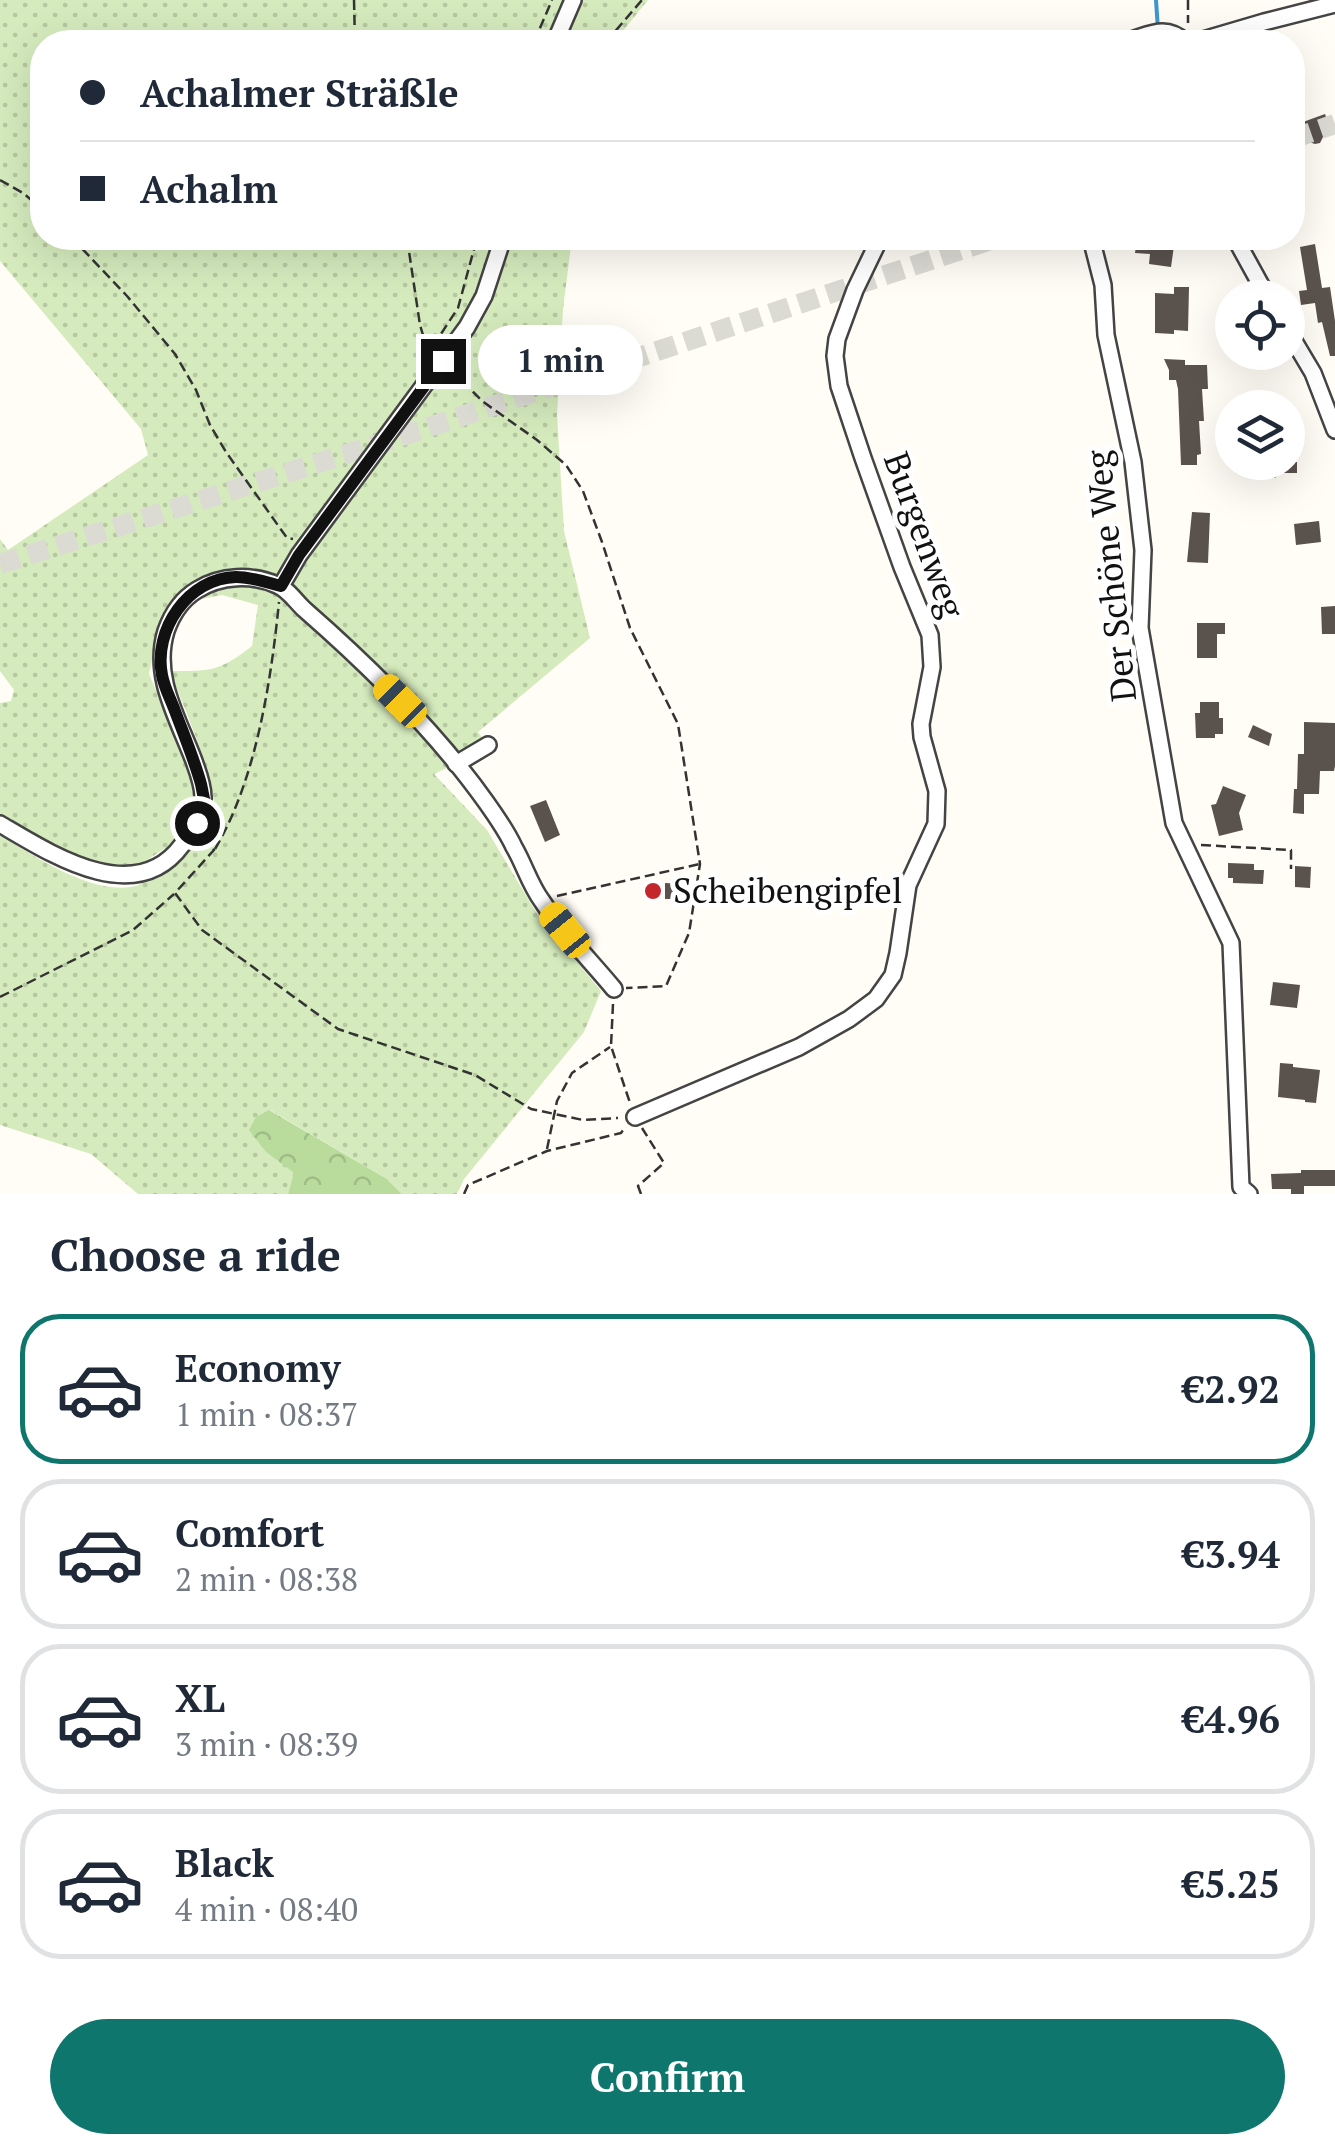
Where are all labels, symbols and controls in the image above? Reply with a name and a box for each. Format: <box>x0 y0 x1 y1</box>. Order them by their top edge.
text: Achalmer Sträßle <box>140 68 459 118</box>
text: Achalm <box>140 164 278 214</box>
map controls <box>1215 280 1305 480</box>
button: locate <box>1215 280 1305 370</box>
callout: 1 min <box>478 326 643 396</box>
route end <box>421 339 466 384</box>
text: 1 min <box>517 339 604 381</box>
button: layers <box>1215 390 1305 480</box>
street label: Burgenweg <box>874 446 976 624</box>
street label: Der Schöne Weg <box>1074 447 1146 704</box>
car <box>368 669 432 733</box>
route start <box>175 801 220 846</box>
place label: Scheibengipfel <box>673 867 902 913</box>
marker: Scheibengipfel <box>642 880 664 902</box>
car <box>534 897 596 963</box>
text: Choose a ride <box>50 1224 341 1284</box>
text: Economy <box>175 1343 341 1393</box>
icon: car <box>55 1344 145 1434</box>
text: €2.92 <box>1183 1364 1280 1414</box>
text: 1 min · 08:37 <box>175 1393 358 1435</box>
text: Comfort <box>175 1508 324 1558</box>
icon: car <box>55 1509 145 1599</box>
text: €3.94 <box>1183 1529 1280 1579</box>
text: 2 min · 08:38 <box>175 1558 358 1600</box>
text: XL <box>175 1673 225 1723</box>
icon: car <box>55 1674 145 1764</box>
text: €4.96 <box>1183 1694 1280 1744</box>
text: 3 min · 08:39 <box>175 1723 358 1765</box>
text: Black <box>175 1838 274 1888</box>
icon: car <box>55 1839 145 1929</box>
text: €5.25 <box>1183 1859 1280 1909</box>
text: 4 min · 08:40 <box>175 1888 358 1930</box>
button: Confirm <box>50 2019 1285 2134</box>

